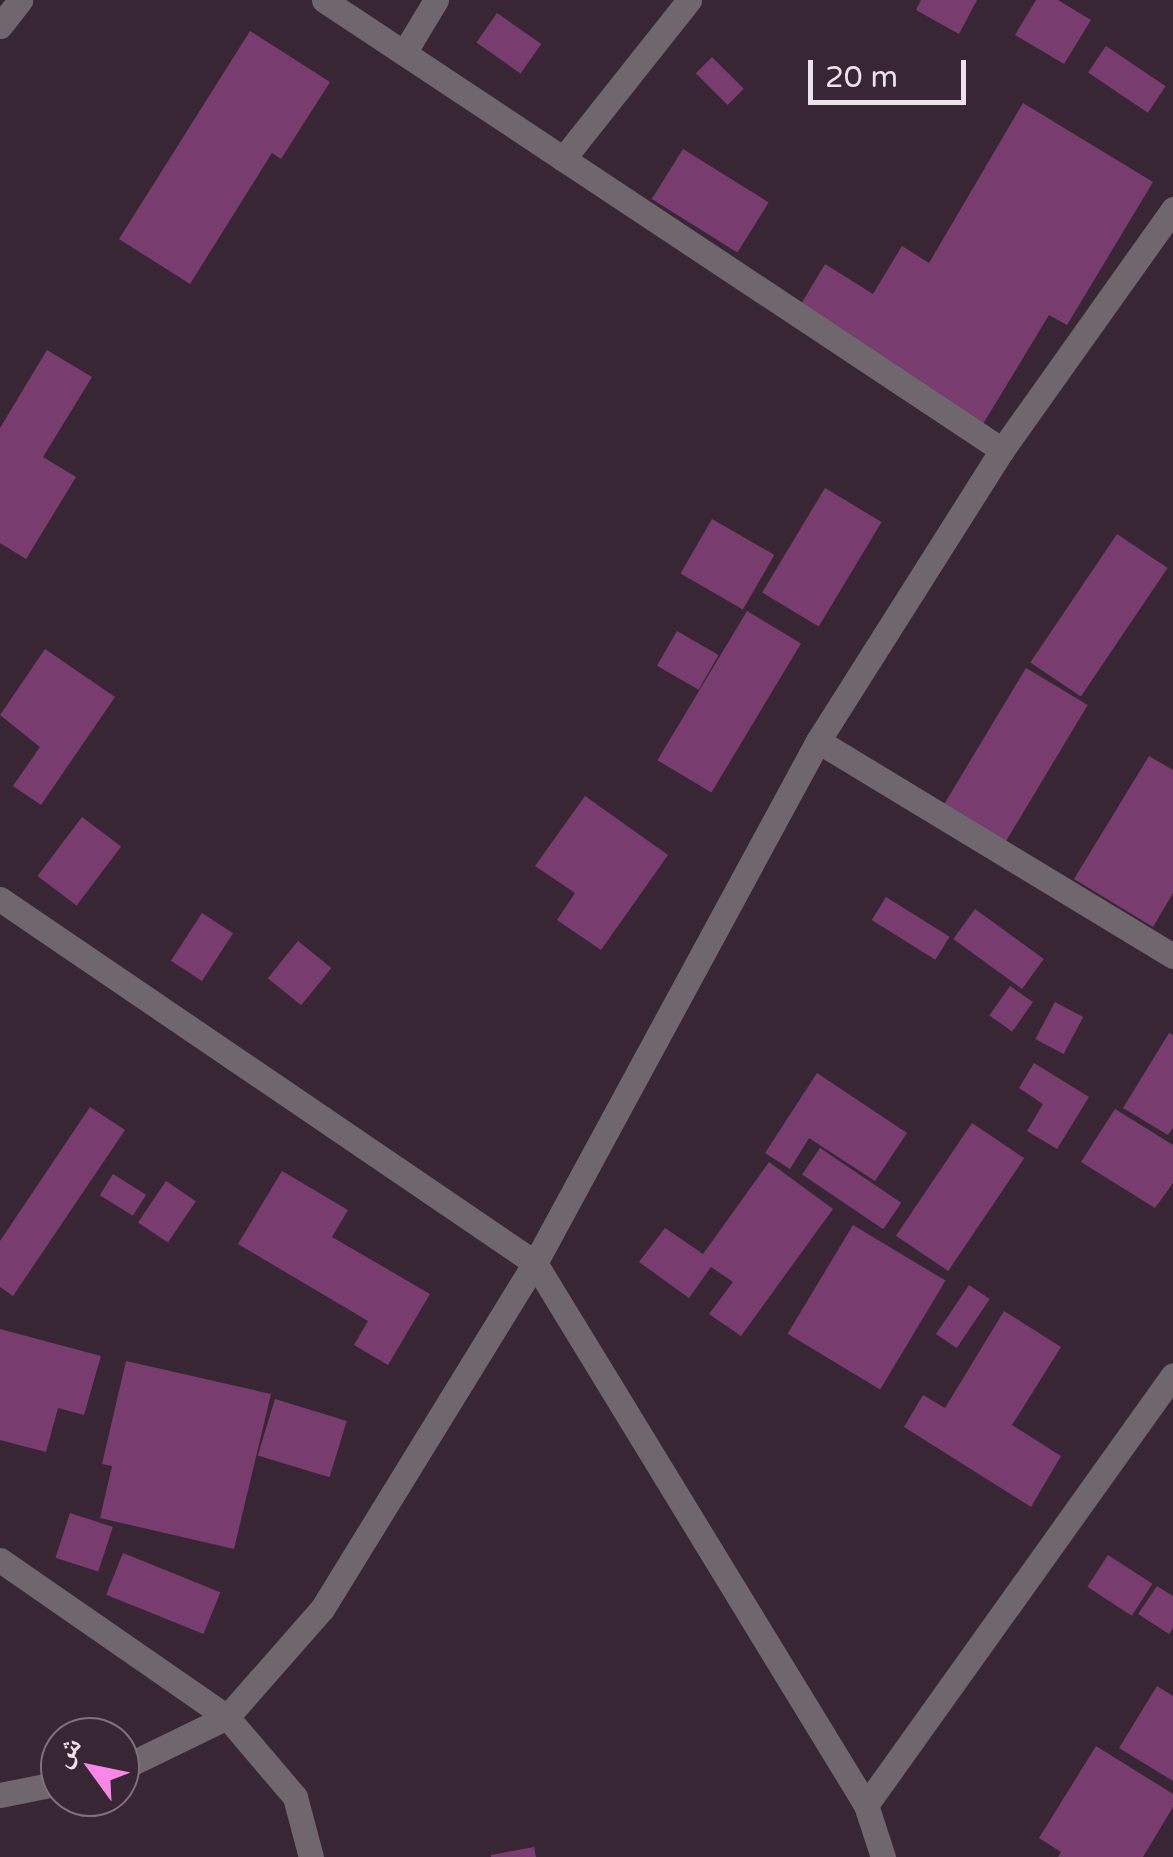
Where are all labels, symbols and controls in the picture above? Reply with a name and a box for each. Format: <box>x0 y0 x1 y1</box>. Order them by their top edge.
scale bar <box>813 40 970 102</box>
text: 20 m <box>825 59 898 96</box>
north arrow <box>40 1717 140 1817</box>
text: ش <box>44 1730 89 1773</box>

